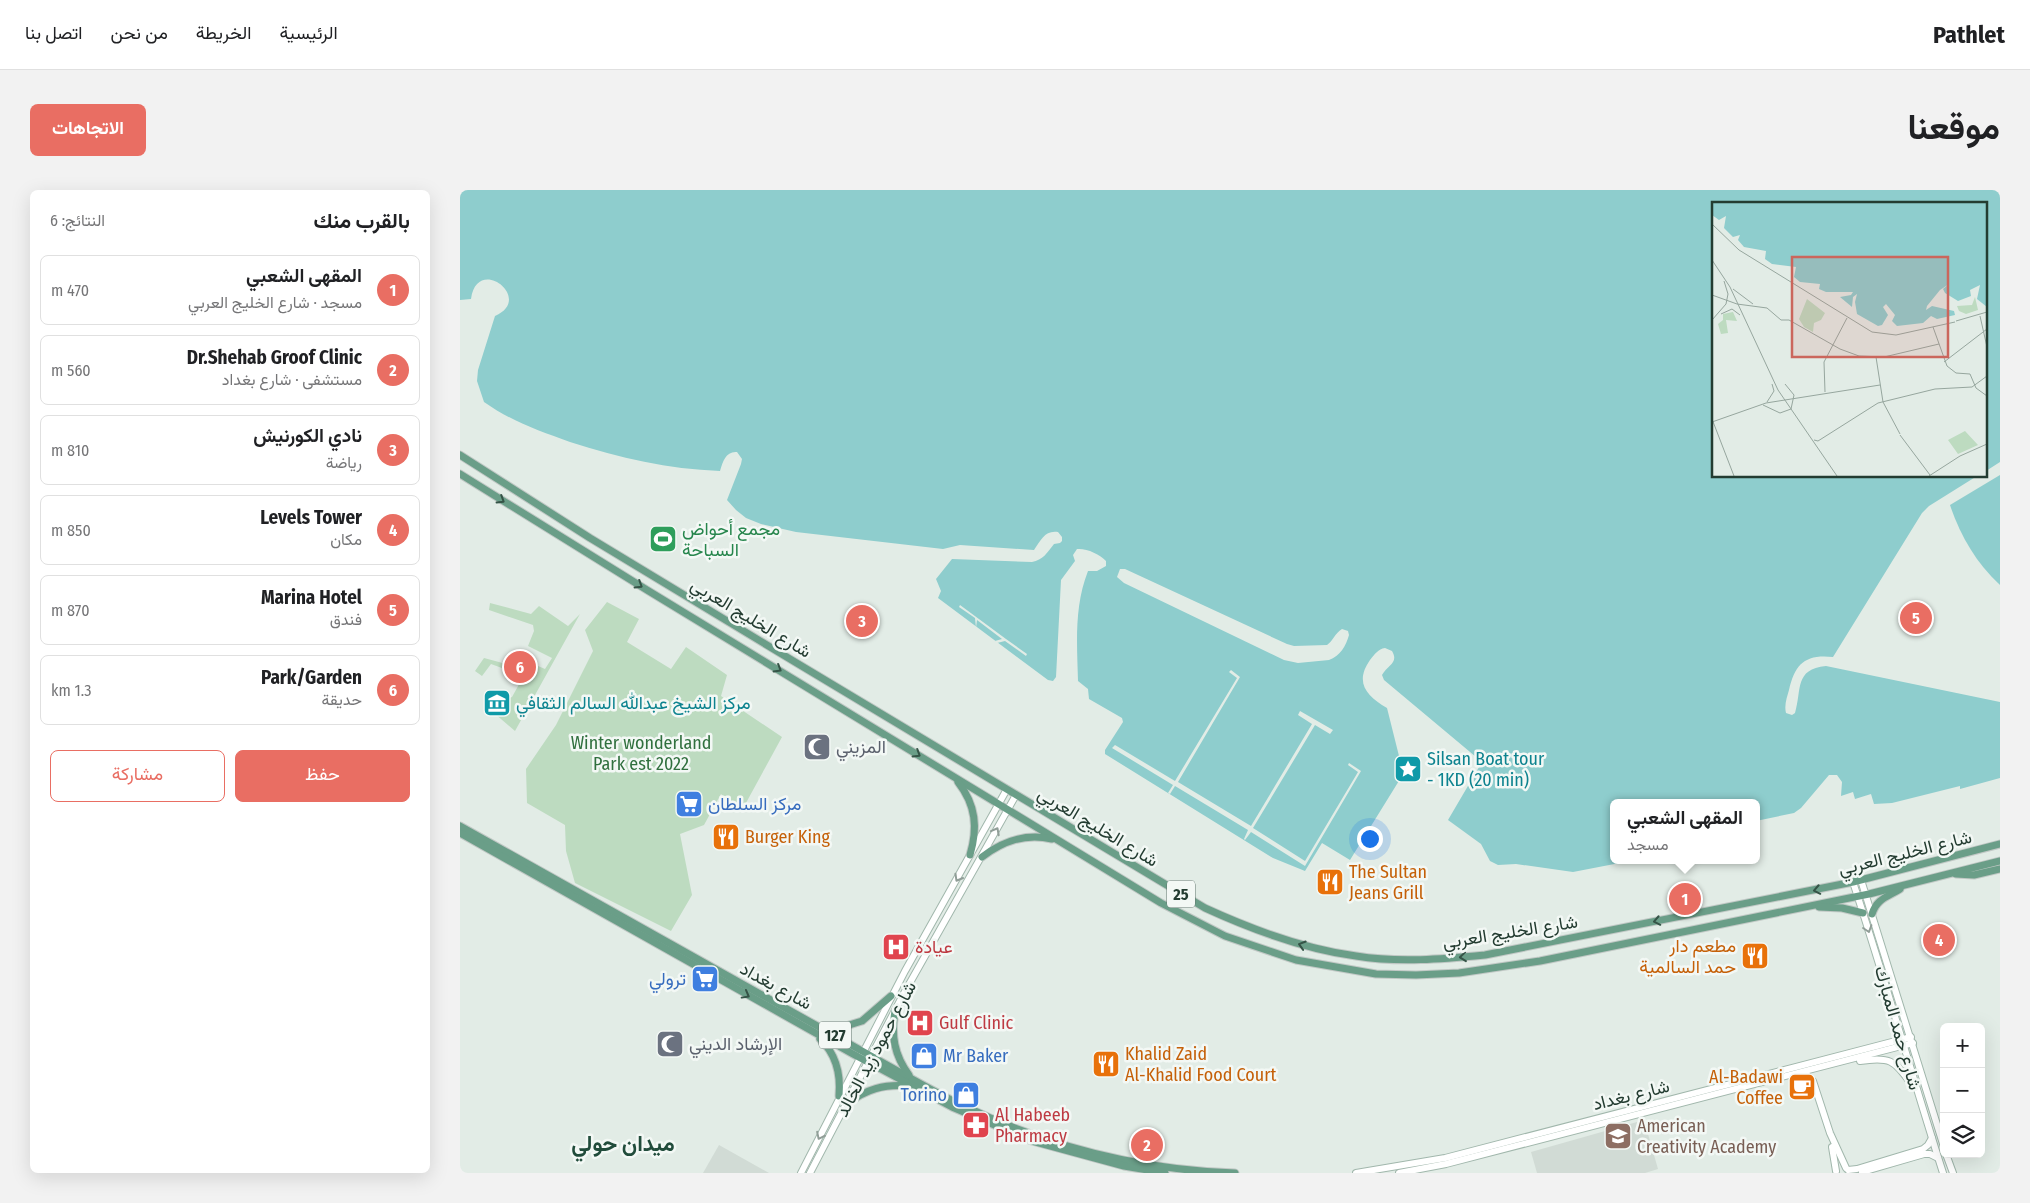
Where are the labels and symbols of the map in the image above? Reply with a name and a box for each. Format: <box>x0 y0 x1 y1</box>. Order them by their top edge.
inset map <box>1712 202 1988 478</box>
one-way arrow <box>495 494 505 503</box>
place label: مجمع أحواض السباحة <box>682 518 780 561</box>
sports icon: مجمع أحواض السباحة <box>648 524 678 554</box>
street label: شارع الخليج العربي <box>685 573 815 666</box>
one-way arrow <box>634 579 643 589</box>
pin: 5 <box>1900 599 1932 637</box>
pin: 3 <box>846 602 878 640</box>
pin: 6 <box>504 648 536 686</box>
one-way arrow <box>773 663 782 673</box>
museum icon: مركز الشيخ عبدالله السالم الثقافي <box>482 688 512 718</box>
place label: مركز الشيخ عبدالله السالم الثقافي <box>516 692 751 718</box>
park label: Winter wonderland Park est 2022 <box>571 732 711 775</box>
mosque icon: المزيني <box>802 732 832 762</box>
place label: المزيني <box>836 736 886 762</box>
one-way arrow <box>911 748 921 757</box>
place label: Silsan Boat tour - 1KD (20 min) <box>1427 748 1545 791</box>
place icon: Silsan Boat tour - 1KD (20 min) <box>1393 754 1423 784</box>
street label: شارع الخليج العربي <box>1032 782 1162 875</box>
supermarket icon: مركز السلطان <box>674 789 704 819</box>
place label: مركز السلطان <box>708 793 801 815</box>
restaurant icon: Burger King <box>711 822 741 852</box>
place label: Burger King <box>745 826 830 848</box>
your location <box>1357 826 1383 852</box>
street label: شارع الخليج العربي <box>1836 826 1975 884</box>
one-way arrow <box>990 827 1000 836</box>
place label: The Sultan Jeans Grill <box>1349 861 1427 904</box>
restaurant icon: The Sultan Jeans Grill <box>1315 867 1345 897</box>
one-way arrow <box>954 872 964 881</box>
pin: 1 <box>1669 880 1701 918</box>
road number: 25 <box>1167 881 1195 908</box>
one-way arrow <box>1812 884 1821 894</box>
street label: شارع الخليج العربي <box>1441 910 1580 958</box>
one-way arrow <box>1653 916 1662 926</box>
pin: 4 <box>1923 921 1955 959</box>
one-way arrow <box>1862 924 1872 932</box>
hospital icon: عيادة <box>881 932 911 962</box>
place label: مطعم دار حمد السالمية <box>1639 935 1736 978</box>
place label: عيادة <box>915 936 953 958</box>
one-way arrow <box>1299 940 1307 950</box>
restaurant icon: مطعم دار حمد السالمية <box>1740 941 1770 971</box>
one-way arrow <box>1459 951 1467 962</box>
street label: شارع بغداد <box>736 957 816 1016</box>
street label: شارع حمد المبارك <box>1869 963 1926 1093</box>
supermarket icon: ترولي <box>690 964 720 994</box>
place label: ترولي <box>649 968 686 994</box>
street label: شارع حمود زيد الخالد <box>831 977 922 1121</box>
one-way arrow <box>741 988 750 998</box>
hospital icon: Gulf Clinic <box>905 1008 935 1038</box>
place label: Gulf Clinic <box>939 1012 1013 1034</box>
road number: 127 <box>819 1022 851 1048</box>
mosque icon: الإرشاد الديني <box>655 1029 685 1059</box>
place label: الإرشاد الديني <box>689 1033 782 1059</box>
shop icon: Mr Baker <box>909 1041 939 1071</box>
place label: Khalid Zaid Al-Khalid Food Court <box>1125 1043 1277 1086</box>
place label: Mr Baker <box>943 1045 1009 1067</box>
restaurant icon: Khalid Zaid Al-Khalid Food Court <box>1091 1049 1121 1079</box>
place label: Al-Badawi Coffee <box>1709 1066 1783 1109</box>
cafe icon: Al-Badawi Coffee <box>1787 1072 1817 1102</box>
street label: شارع بغداد <box>1590 1075 1672 1116</box>
shop icon: Torino <box>951 1080 981 1110</box>
place label: Torino <box>900 1084 947 1106</box>
place label: Al Habeeb Pharmacy <box>995 1104 1070 1147</box>
pharmacy icon: Al Habeeb Pharmacy <box>961 1110 991 1140</box>
place label: American Creativity Academy <box>1637 1115 1776 1158</box>
school or university icon: American Creativity Academy <box>1603 1121 1633 1151</box>
pin: 2 <box>1131 1126 1163 1164</box>
district label: ميدان حولي <box>571 1130 675 1162</box>
one-way arrow <box>815 1131 826 1140</box>

